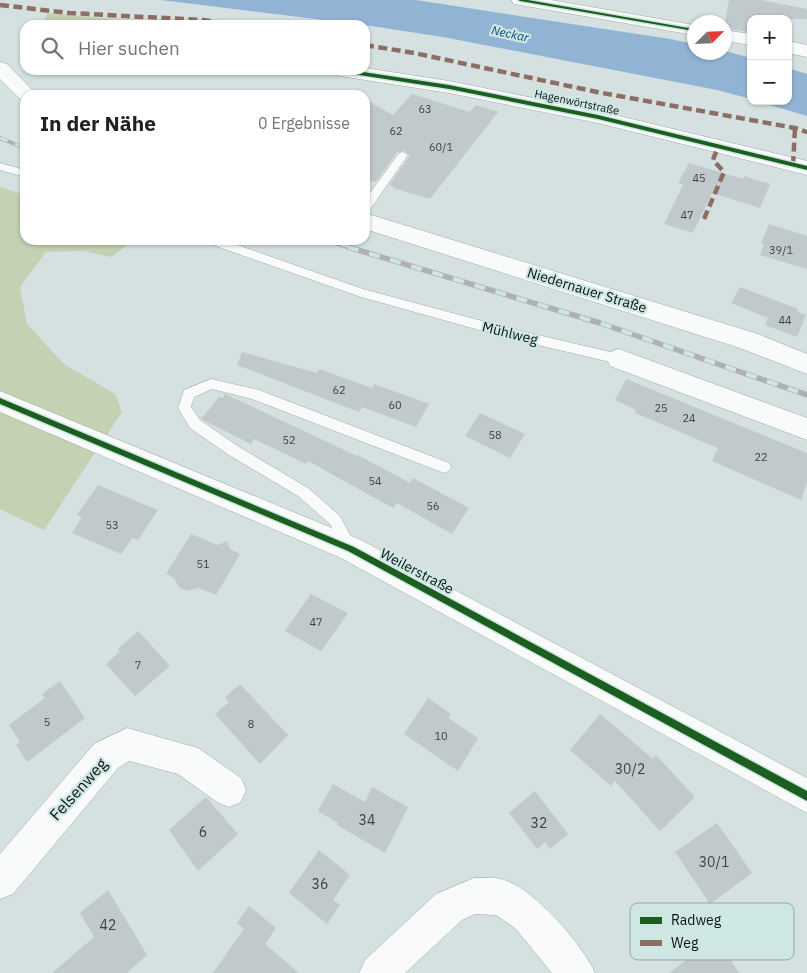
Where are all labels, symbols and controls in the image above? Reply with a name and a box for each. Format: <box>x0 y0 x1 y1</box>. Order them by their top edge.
north arrow <box>687 15 732 60</box>
map controls <box>747 15 792 105</box>
button: + <box>747 15 792 60</box>
search box <box>20 20 370 75</box>
water label: Neckar <box>490 22 531 45</box>
icon: search <box>38 34 66 62</box>
text: Hier suchen <box>78 36 180 60</box>
button: − <box>747 60 792 105</box>
street label: Hagenwörtstraße <box>533 86 621 118</box>
house number: 63 <box>418 102 432 116</box>
text: In der Nähe <box>40 109 156 137</box>
text: 0 Ergebnisse <box>258 113 350 133</box>
house number: 62 <box>389 124 403 138</box>
house number: 60/1 <box>429 140 453 154</box>
house number: 45 <box>692 171 706 185</box>
house number: 47 <box>680 208 694 222</box>
house number: 39/1 <box>769 243 793 257</box>
street label: Niedernauer Straße <box>525 263 649 317</box>
house number: 44 <box>778 313 792 327</box>
street label: Mühlweg <box>480 317 540 349</box>
house number: 62 <box>332 383 346 397</box>
house number: 60 <box>388 398 402 412</box>
house number: 25 <box>654 401 668 415</box>
house number: 24 <box>682 411 696 425</box>
house number: 58 <box>488 428 502 442</box>
house number: 52 <box>282 433 296 447</box>
house number: 22 <box>754 450 768 464</box>
house number: 54 <box>368 474 382 488</box>
house number: 56 <box>426 499 440 513</box>
house number: 53 <box>105 518 119 532</box>
street label: Weilerstraße <box>377 544 457 598</box>
house number: 51 <box>196 557 210 571</box>
house number: 47 <box>309 615 323 629</box>
house number: 7 <box>135 658 141 672</box>
house number: 5 <box>44 715 50 729</box>
house number: 8 <box>248 717 254 731</box>
house number: 10 <box>434 729 448 743</box>
street label: Felsenweg <box>45 753 111 824</box>
house number: 30/2 <box>615 760 645 778</box>
house number: 34 <box>359 811 375 829</box>
house number: 32 <box>531 814 547 832</box>
house number: 6 <box>199 823 207 841</box>
house number: 30/1 <box>699 853 729 871</box>
house number: 36 <box>312 875 328 893</box>
legend <box>630 903 794 960</box>
text: Radweg <box>671 911 722 929</box>
house number: 42 <box>100 916 116 934</box>
text: Weg <box>671 934 699 952</box>

